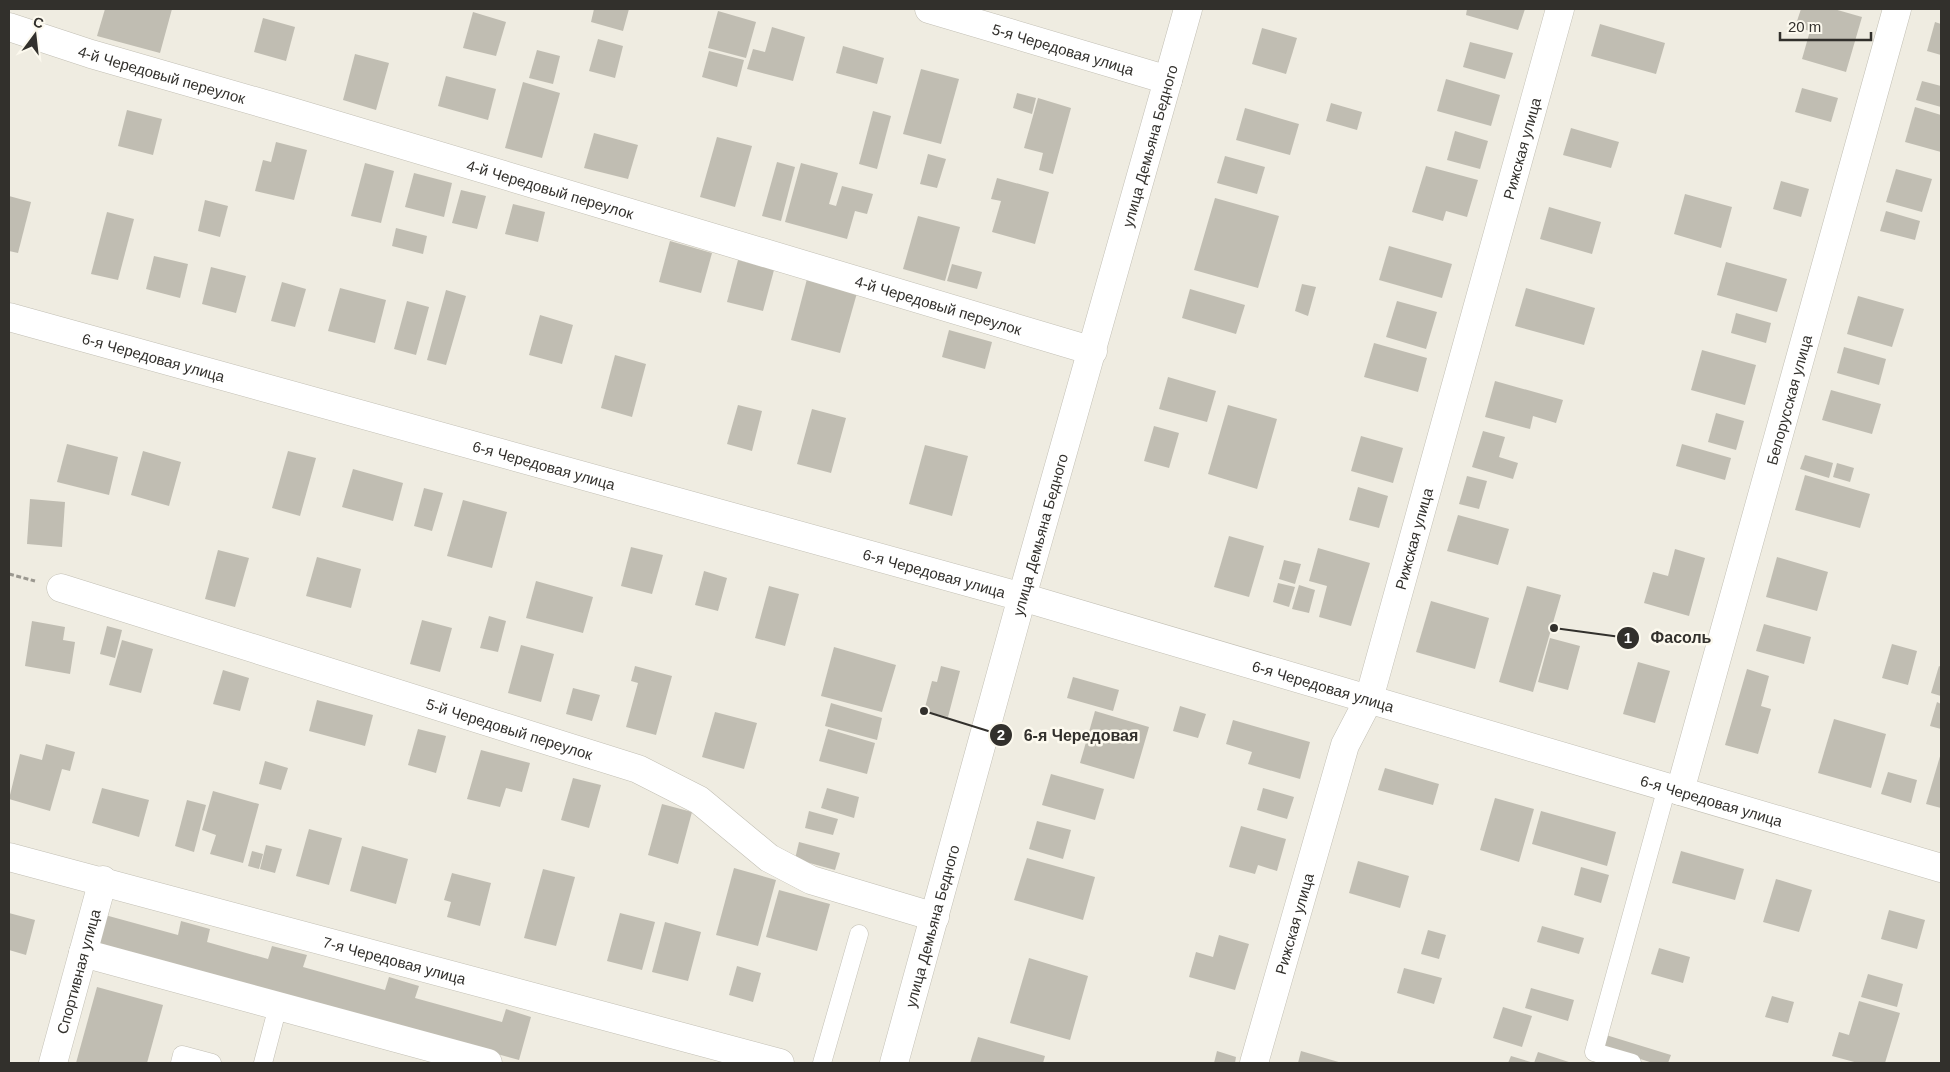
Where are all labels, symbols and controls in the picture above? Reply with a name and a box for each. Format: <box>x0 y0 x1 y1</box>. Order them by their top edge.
north arrow <box>10 10 60 60</box>
scale bar <box>1780 10 1871 42</box>
text: С <box>31 13 45 31</box>
text: 20 m <box>1788 18 1821 35</box>
street label: 5-я Чередовая улица <box>990 20 1137 78</box>
street label: 4-й Чередовый переулок <box>76 42 248 107</box>
street label: улица Демьяна Бедного <box>1118 63 1180 229</box>
street label: Рижская улица <box>1499 95 1544 201</box>
street label: 4-й Чередовый переулок <box>465 156 636 222</box>
street label: 4-й Чередовый переулок <box>853 272 1024 338</box>
street label: 6-я Чередовая улица <box>80 329 227 385</box>
street label: Белорусская улица <box>1762 332 1815 467</box>
street label: 6-я Чередовая улица <box>471 437 618 493</box>
street label: улица Демьяна Бедного <box>1009 452 1071 618</box>
street label: Рижская улица <box>1391 485 1436 591</box>
street label: 6-я Чередовая улица <box>861 545 1008 601</box>
callout: Фасоль <box>1616 622 1722 653</box>
text: 1 <box>1624 629 1632 646</box>
text: Фасоль <box>1651 629 1712 646</box>
street label: 6-я Чередовая улица <box>1250 657 1397 715</box>
street label: 5-й Чередовый переулок <box>424 695 595 763</box>
callout: 6-я Чередовая <box>989 719 1148 750</box>
text: 2 <box>997 726 1005 743</box>
text: 6-я Чередовая <box>1024 727 1138 744</box>
street label: 6-я Чередовая улица <box>1639 771 1785 830</box>
street label: улица Демьяна Бедного <box>901 843 962 1009</box>
street label: Рижская улица <box>1271 870 1317 976</box>
street label: Спортивная улица <box>53 906 103 1036</box>
street label: 7-я Чередовая улица <box>321 933 468 987</box>

